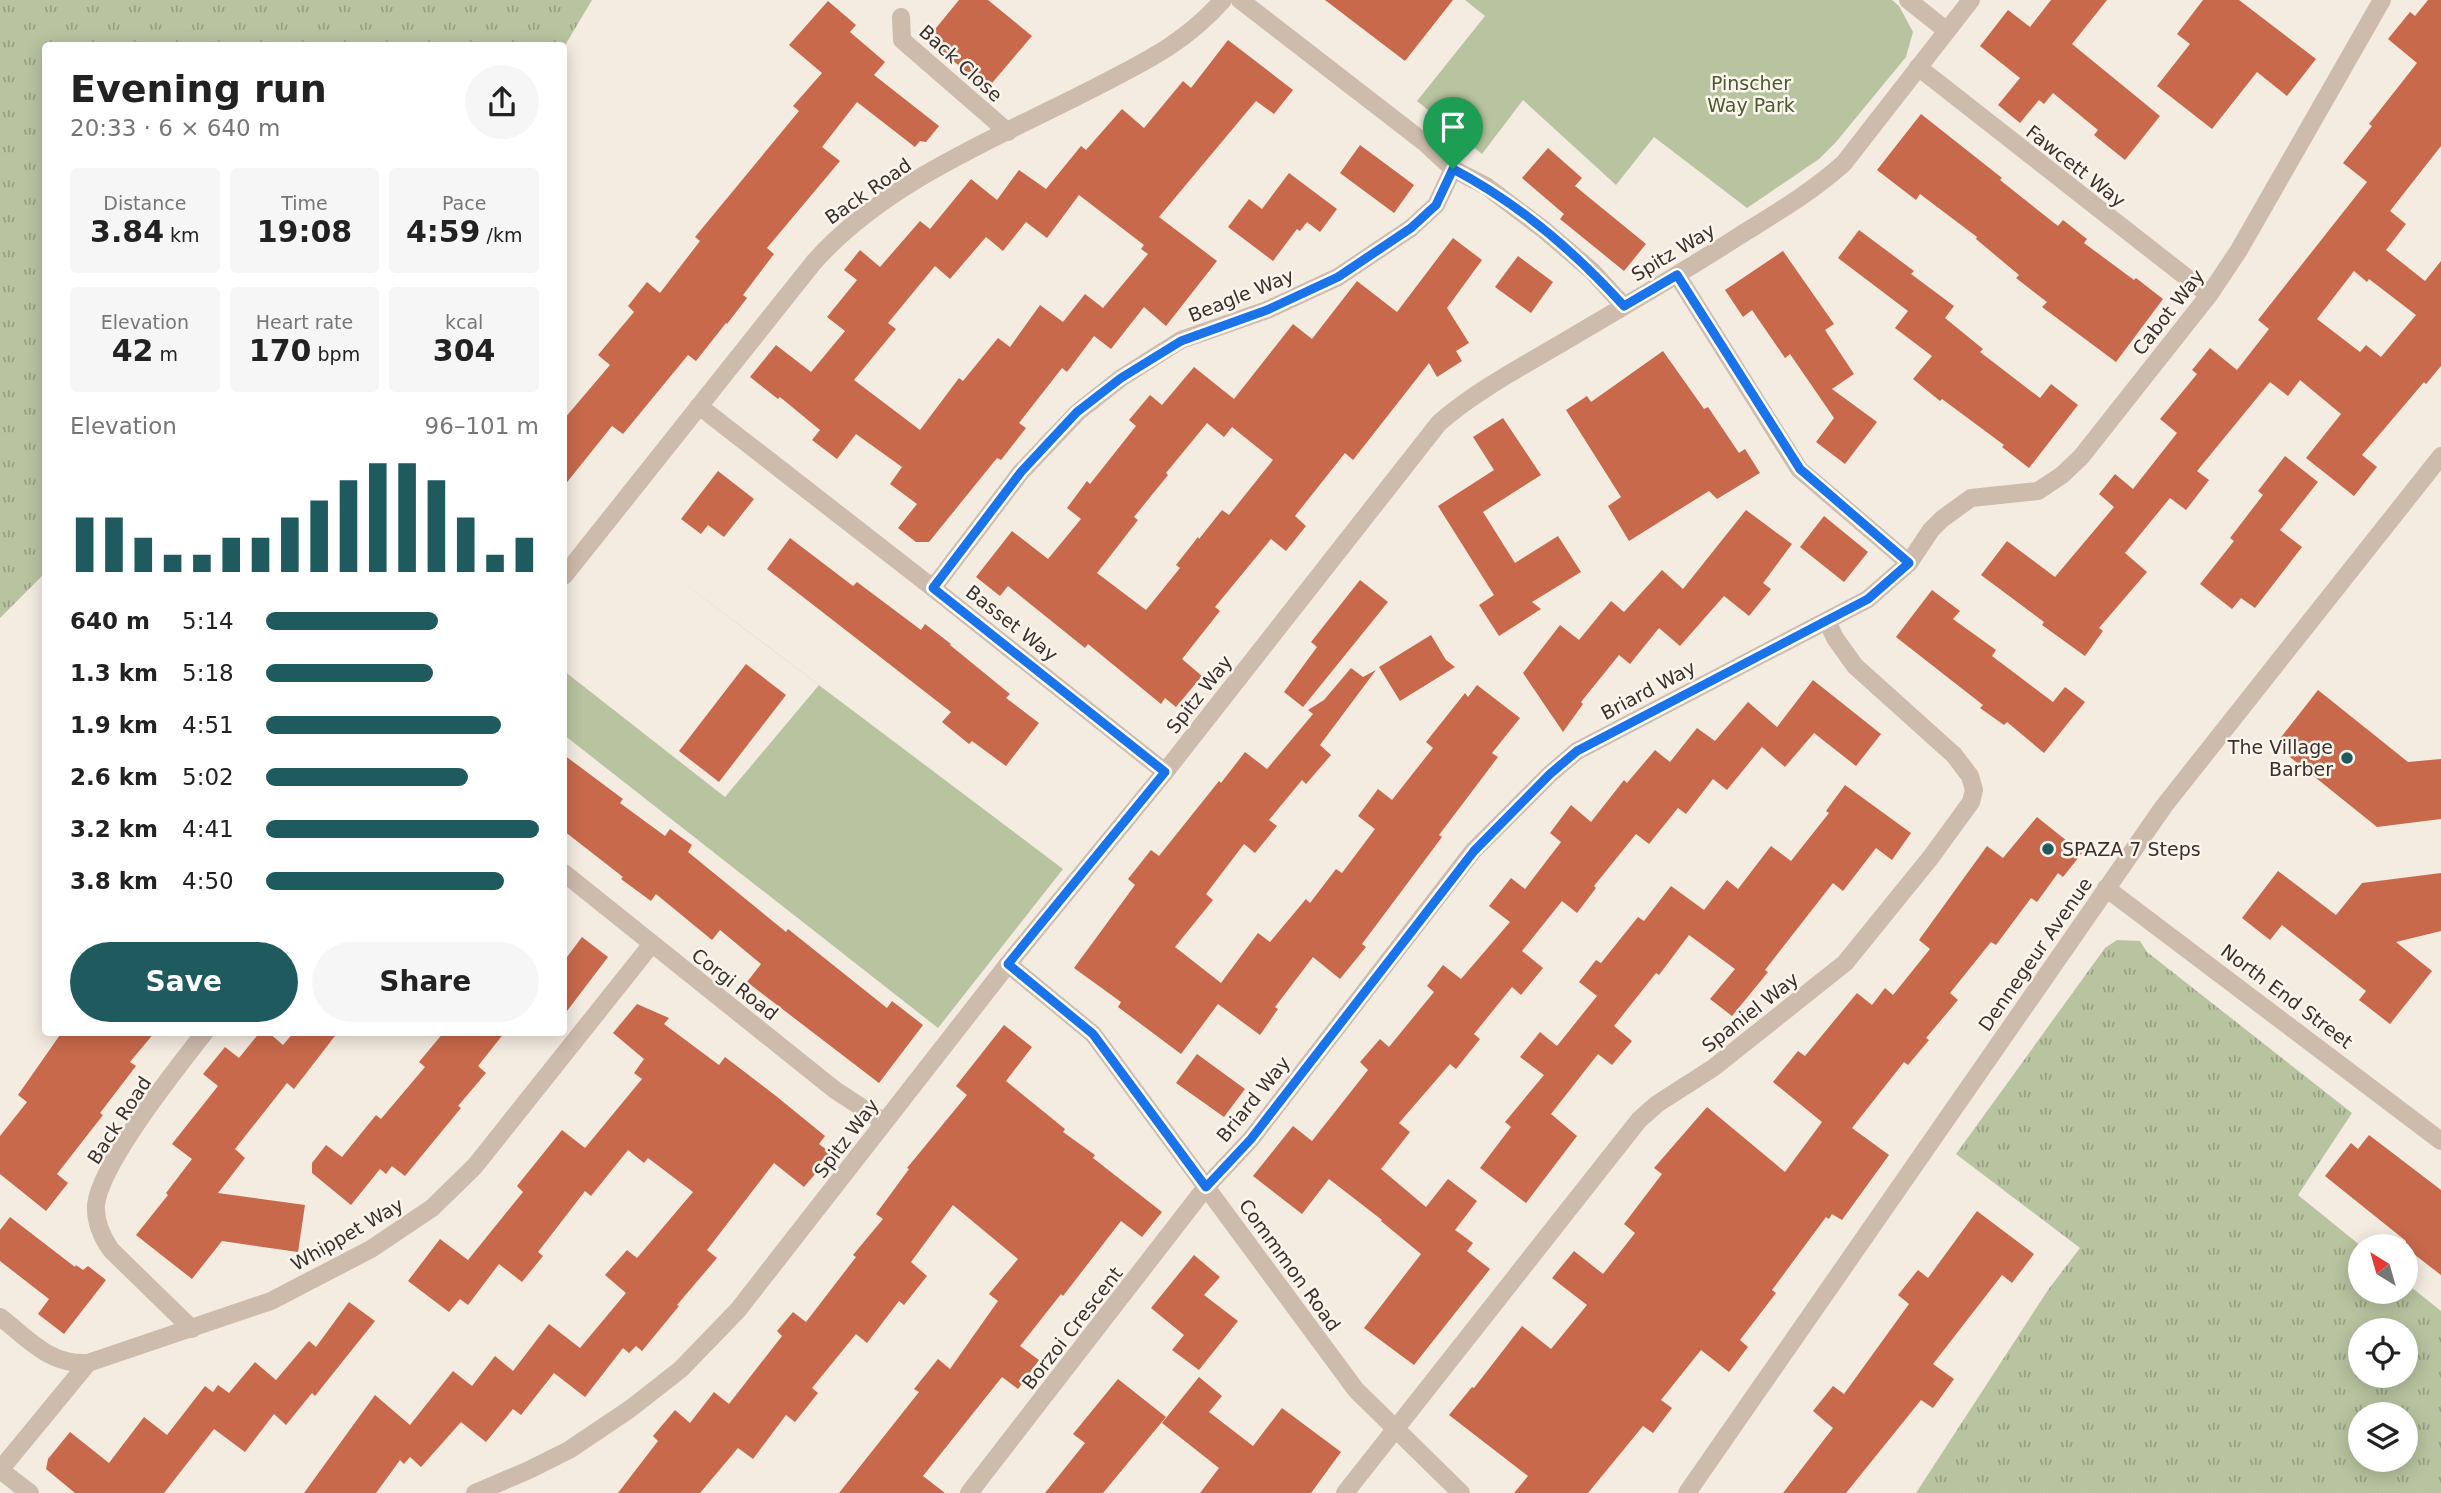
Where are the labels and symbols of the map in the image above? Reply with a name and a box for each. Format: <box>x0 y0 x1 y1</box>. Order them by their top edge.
street label: Back Close <box>915 20 1007 106</box>
park label: Pinscher Way Park <box>1707 72 1795 116</box>
pin <box>1423 97 1483 169</box>
street label: Fawcett Way <box>2022 120 2130 212</box>
street label: Back Road <box>821 153 915 229</box>
street label: Spitz Way <box>1627 219 1719 285</box>
street label: Beagle Way <box>1185 264 1297 326</box>
street label: Cabot Way <box>2128 265 2208 359</box>
street label: Basset Way <box>962 580 1062 666</box>
street label: Spitz Way <box>1162 650 1236 738</box>
street label: Briard Way <box>1597 656 1699 724</box>
place label: The Village Barber <box>2227 736 2333 780</box>
marker: The Village Barber <box>2339 750 2355 766</box>
place label: SPAZA 7 Steps <box>2062 838 2201 860</box>
marker: SPAZA 7 Steps <box>2040 841 2056 857</box>
street label: Dennegeur Avenue <box>1974 873 2096 1035</box>
street label: North End Street <box>2217 939 2357 1053</box>
street label: Corgi Road <box>687 943 783 1025</box>
street label: Spaniel Way <box>1697 967 1803 1057</box>
street label: Briard Way <box>1212 1052 1294 1146</box>
street label: Back Road <box>83 1072 155 1168</box>
street label: Spitz Way <box>809 1094 883 1182</box>
street label: Whippet Way <box>287 1193 407 1275</box>
street label: Commmon Road <box>1235 1195 1345 1335</box>
north arrow <box>2348 1234 2418 1304</box>
street label: Borzoi Crescent <box>1017 1262 1127 1394</box>

